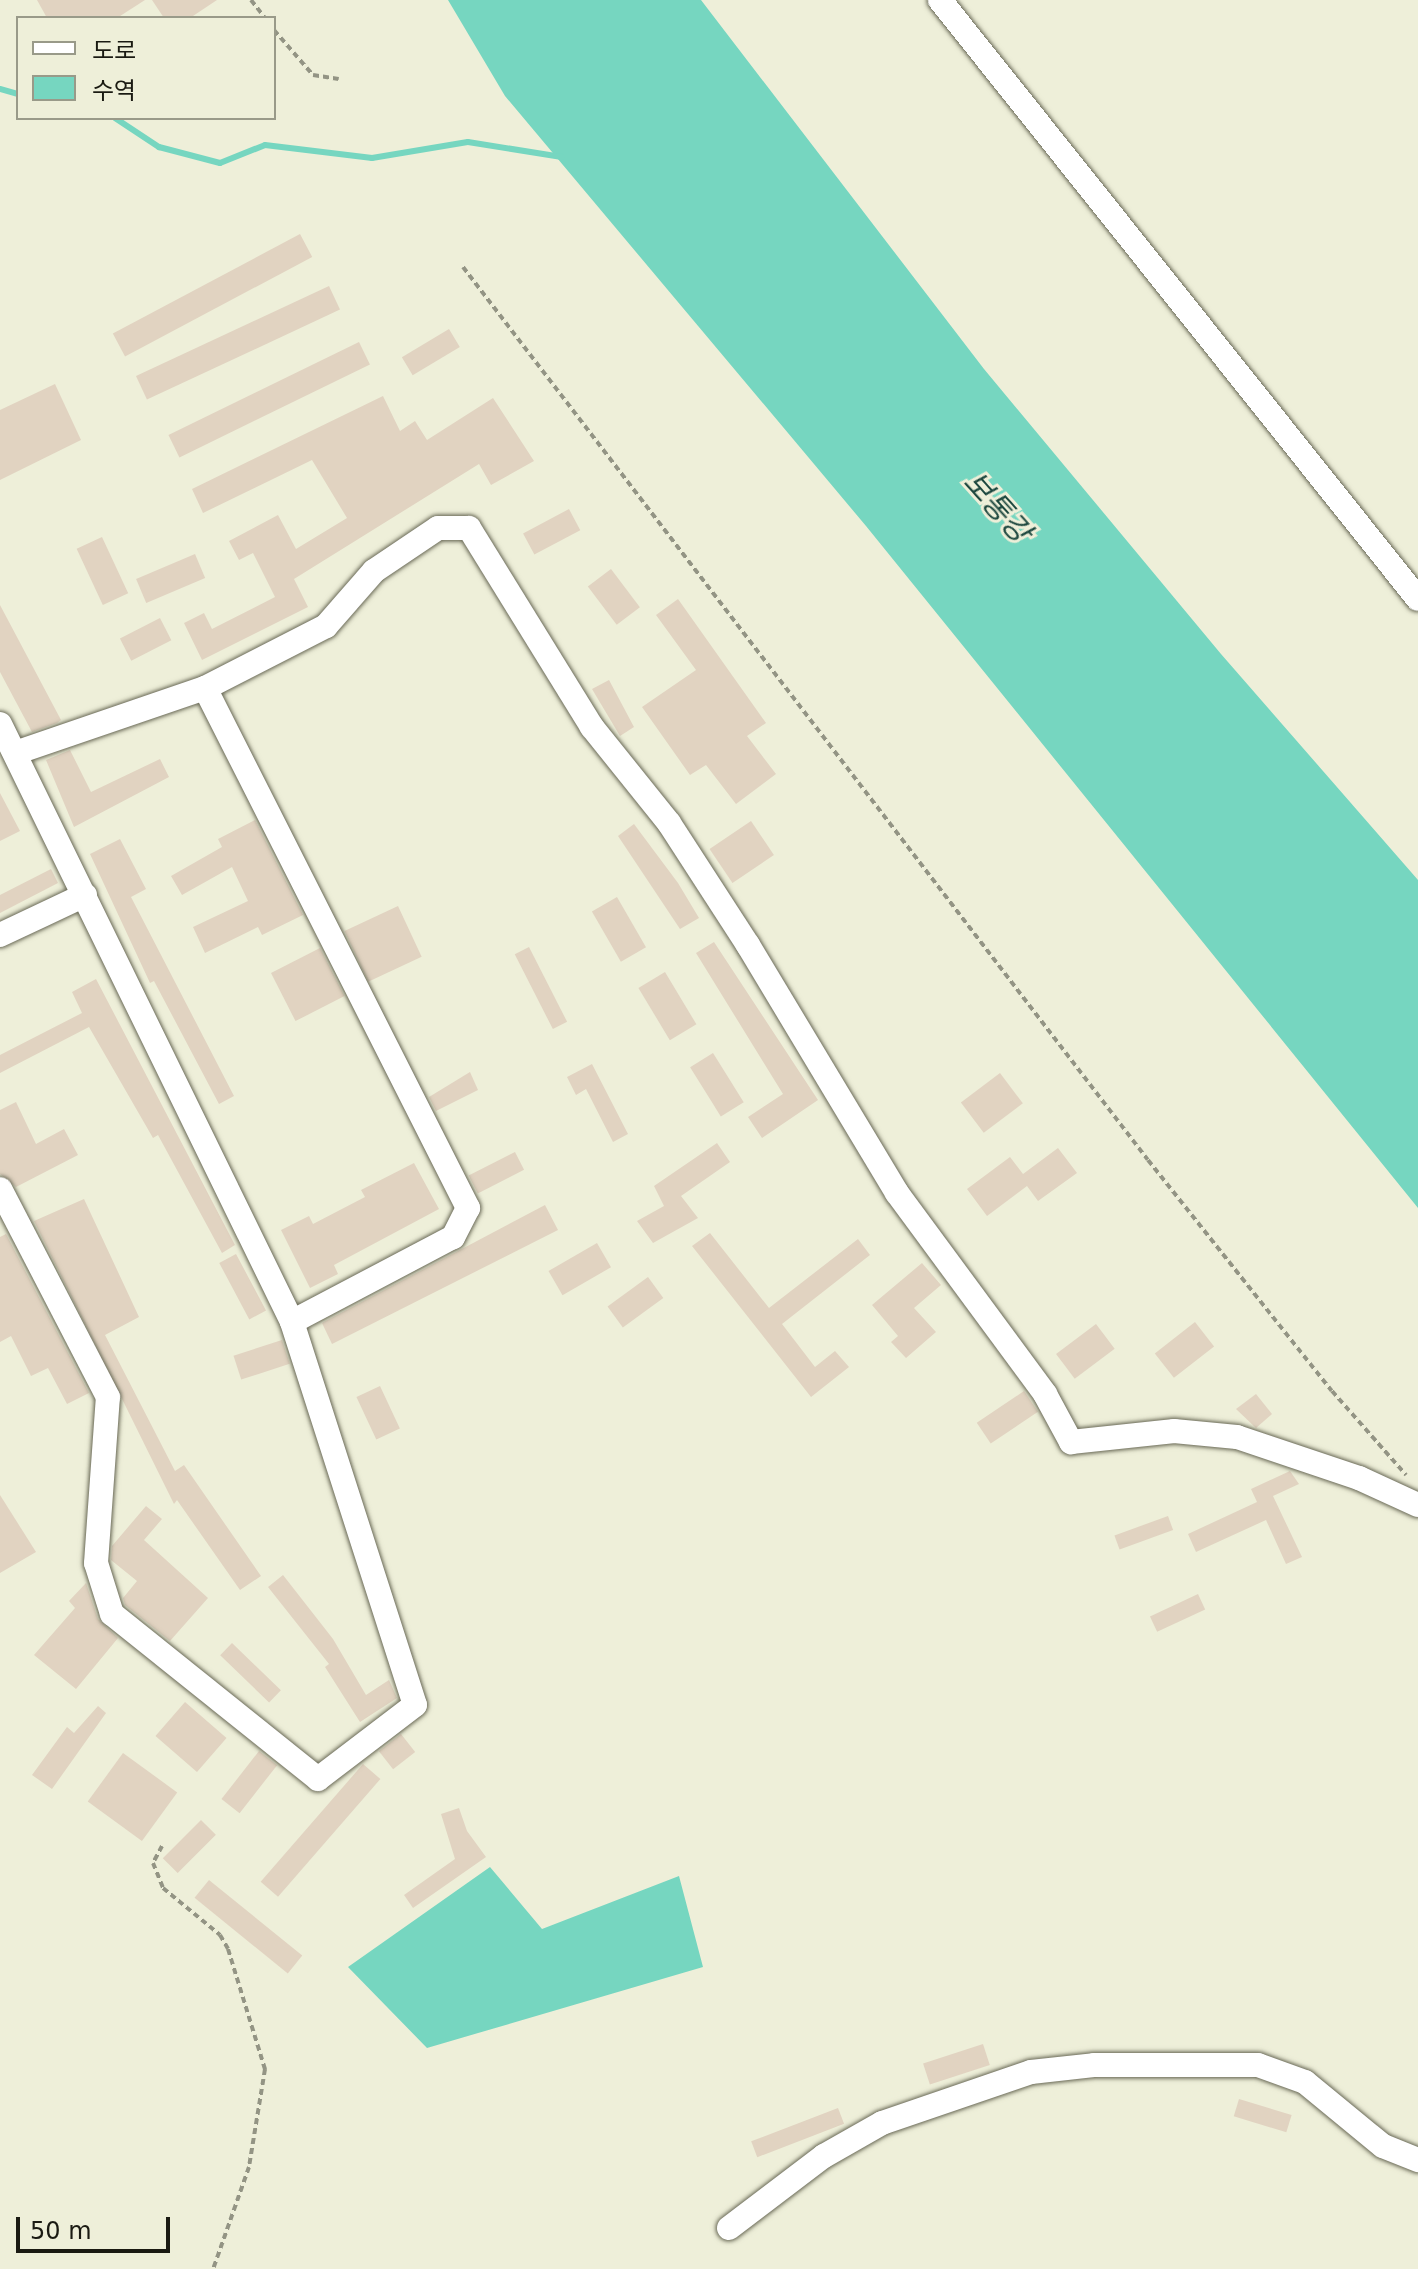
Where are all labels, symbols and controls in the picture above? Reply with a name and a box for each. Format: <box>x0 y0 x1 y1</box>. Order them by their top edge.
legend <box>16 16 276 120</box>
text: 도로 <box>92 37 136 65</box>
text: 수역 <box>92 77 136 105</box>
water label: 보통강 <box>956 464 1038 550</box>
scale bar <box>20 2201 174 2251</box>
text: 50 m <box>30 2217 92 2245</box>

